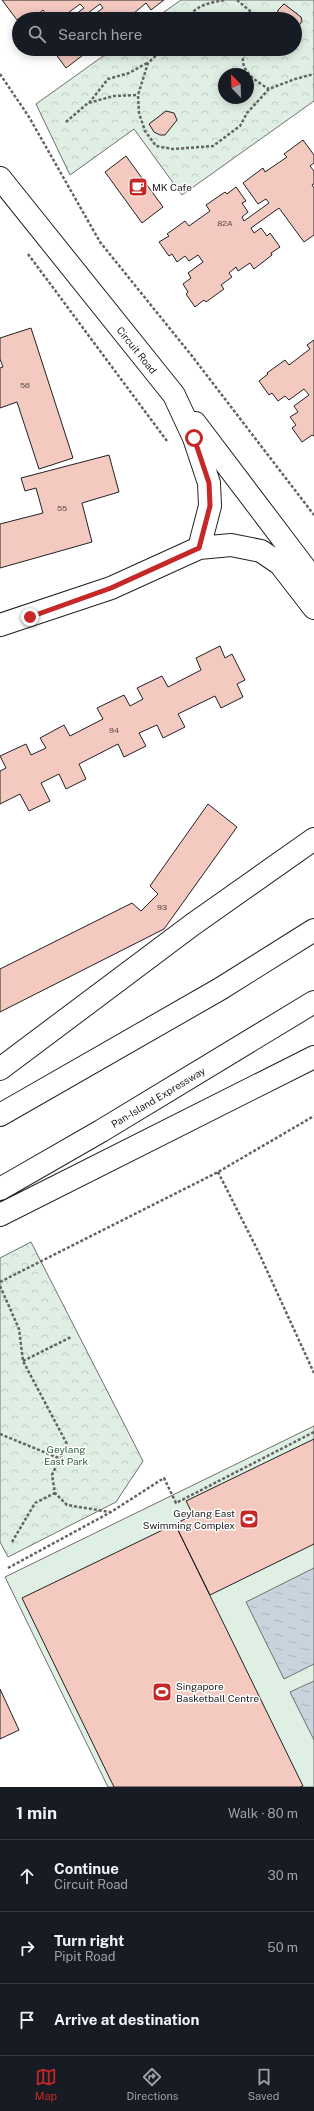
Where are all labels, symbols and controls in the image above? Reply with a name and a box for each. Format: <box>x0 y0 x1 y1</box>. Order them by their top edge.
search box <box>12 12 302 56</box>
icon: search <box>26 23 48 45</box>
text: Search here <box>58 26 142 43</box>
north arrow <box>218 68 254 104</box>
cafe icon: MK Cafe <box>127 176 149 198</box>
place label: MK Cafe <box>152 181 192 193</box>
house number: 82A <box>217 218 233 228</box>
street label: Circuit Road <box>114 324 160 376</box>
house number: 56 <box>20 380 30 390</box>
route start <box>185 429 203 447</box>
house number: 55 <box>57 503 67 513</box>
route end <box>21 608 39 626</box>
house number: 94 <box>109 725 119 735</box>
house number: 93 <box>157 902 167 912</box>
street label: Pan-Island Expressway <box>109 1064 208 1130</box>
park label: Geylang East Park <box>44 1443 88 1467</box>
place label: Geylang East Swimming Complex <box>143 1507 235 1531</box>
sports icon: Geylang East Swimming Complex <box>238 1508 260 1530</box>
place label: Singapore Basketball Centre <box>176 1680 260 1704</box>
sports icon: Singapore Basketball Centre <box>151 1681 173 1703</box>
text: 1 min <box>16 1803 57 1823</box>
text: Walk · 80 m <box>228 1806 298 1821</box>
text: Continue <box>54 1860 119 1877</box>
icon: ahead <box>16 1865 38 1887</box>
text: 30 m <box>268 1868 298 1883</box>
text: Circuit Road <box>54 1877 128 1892</box>
text: Turn right <box>54 1932 124 1949</box>
icon: right <box>16 1937 38 1959</box>
text: 50 m <box>267 1940 298 1955</box>
text: Pipit Road <box>54 1949 116 1964</box>
icon: arrive <box>16 2009 38 2031</box>
text: Arrive at destination <box>54 2011 199 2028</box>
tab: Map <box>35 2066 57 2102</box>
tab: Directions <box>127 2066 178 2102</box>
tab: Saved <box>248 2066 279 2102</box>

